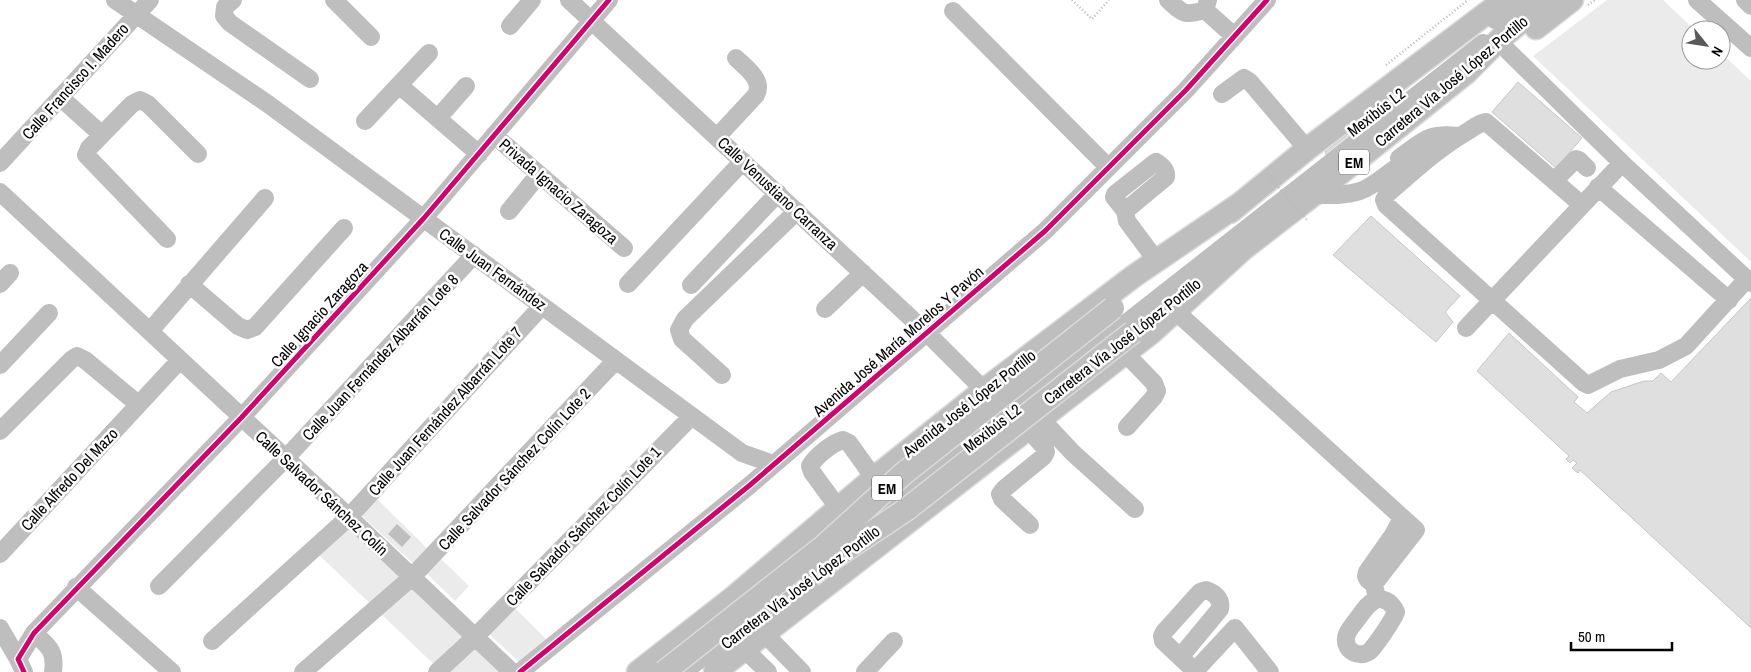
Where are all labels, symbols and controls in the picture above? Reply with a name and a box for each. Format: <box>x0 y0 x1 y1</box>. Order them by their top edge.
street label: Carretera Vía José López Portillo <box>1370 10 1532 152</box>
street label: Calle Francisco I. Madero <box>17 18 133 144</box>
north arrow <box>1681 20 1731 70</box>
text: N <box>1707 43 1727 60</box>
street label: Mexibús L2 <box>1343 82 1409 142</box>
street label: Calle Venustiano Carranza <box>713 131 843 255</box>
street label: Privada Ignacio Zaragoza <box>495 133 624 249</box>
road number: EM <box>1339 150 1369 174</box>
street label: Calle Juan Fernández <box>435 223 551 316</box>
street label: Calle Ignacio Zaragoza <box>265 256 373 372</box>
street label: Avenida José María Morelos Y Pavón <box>807 261 988 422</box>
street label: Calle Juan Fernández Albarrán Lote 8 <box>297 269 463 445</box>
street label: Carretera Vía José López Portillo <box>1039 273 1205 409</box>
street label: Calle Juan Fernández Albarrán Lote 7 <box>363 322 527 500</box>
street label: Avenida José López Portillo <box>897 344 1040 463</box>
street label: Calle Salvador Sánchez Colín Lote 2 <box>433 383 595 555</box>
street label: Mexibús L2 <box>959 398 1025 458</box>
street label: Calle Alfredo Del Mazo <box>15 423 123 535</box>
street label: Calle Salvador Sánchez Colín <box>251 426 393 560</box>
street label: Calle Salvador Sánchez Colín Lote 1 <box>501 441 666 611</box>
road number: EM <box>872 476 902 500</box>
street label: Carretera Vía José López Portillo <box>716 520 884 654</box>
scale bar <box>1571 620 1672 652</box>
text: 50 m <box>1578 626 1605 647</box>

